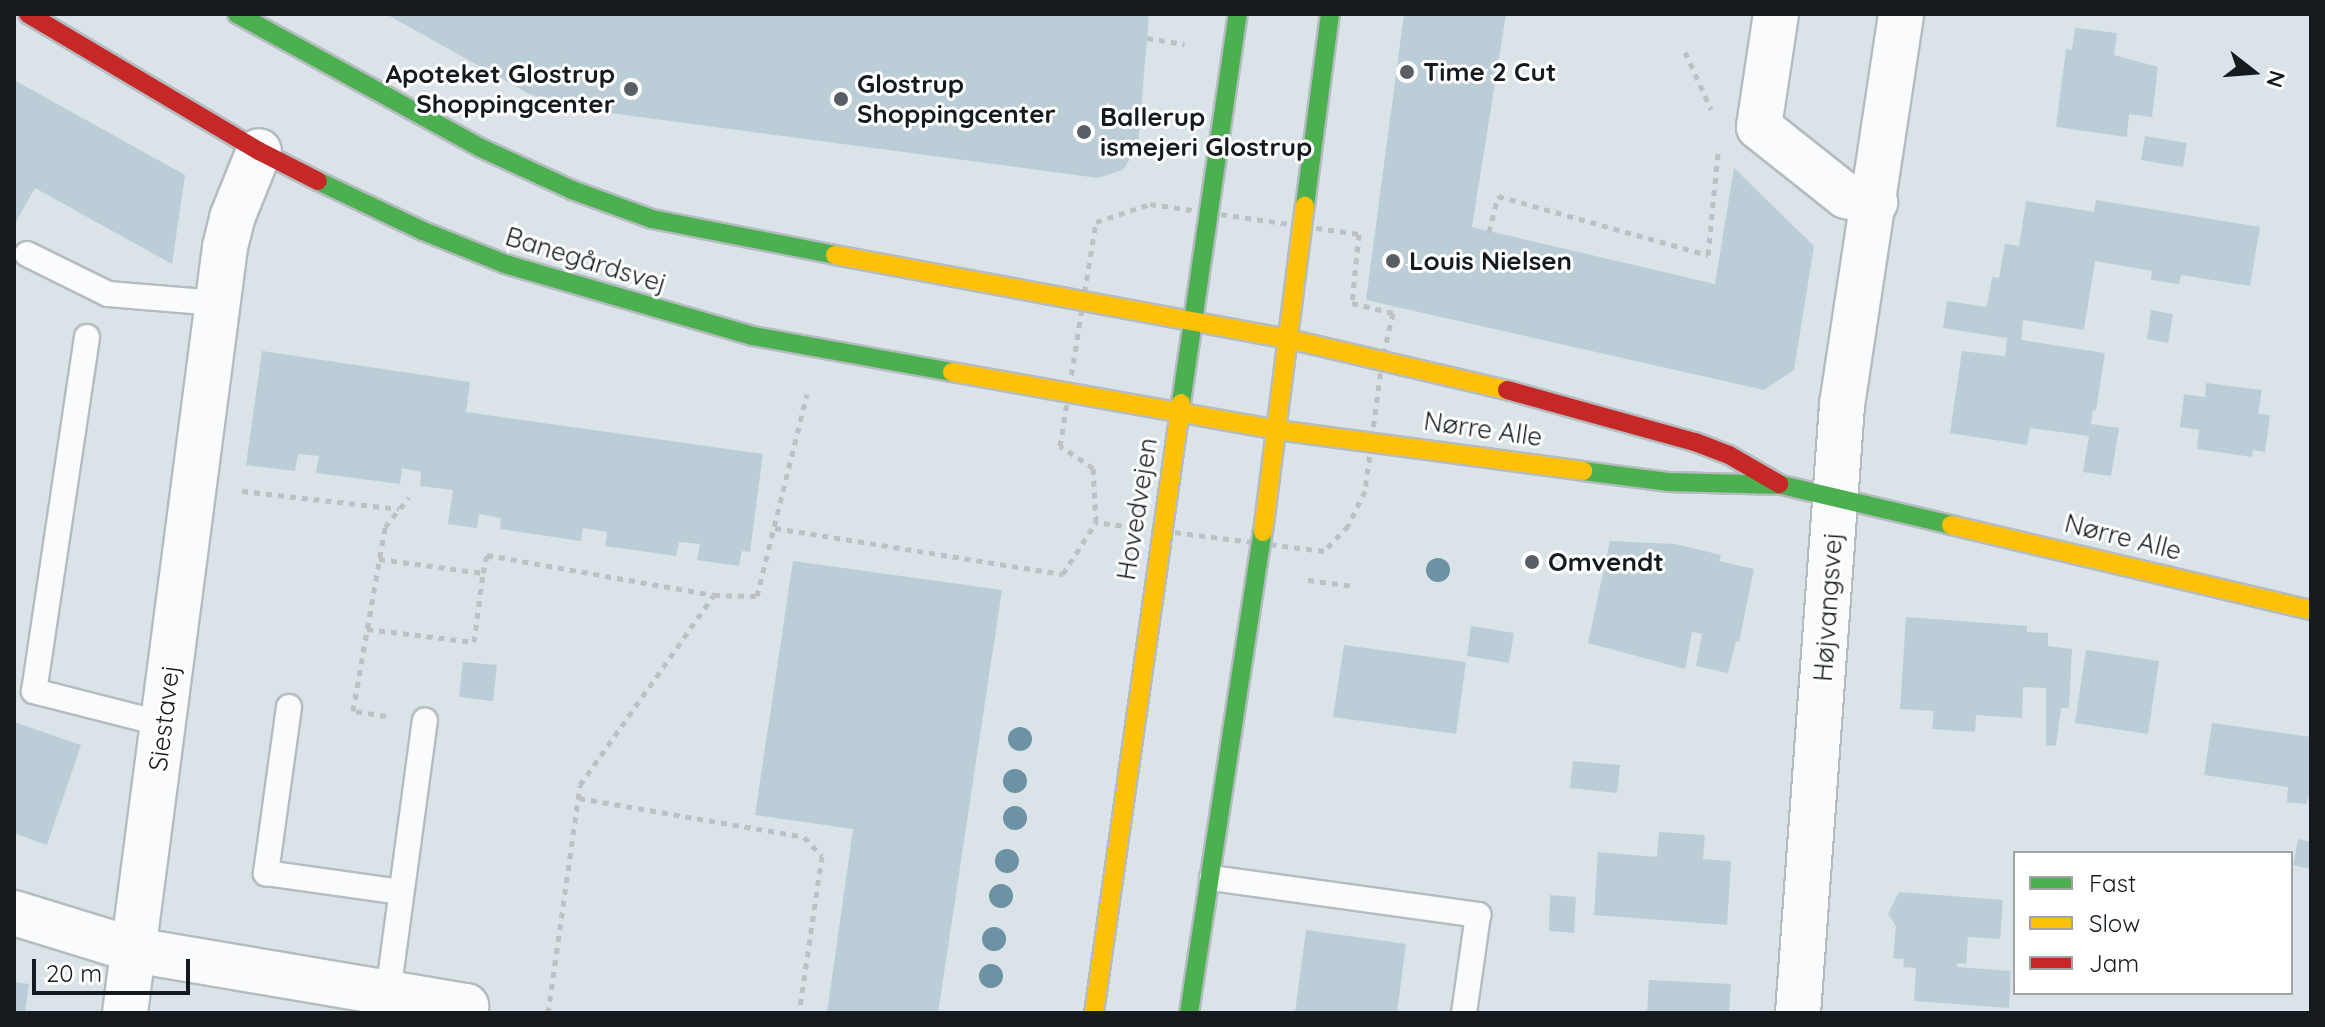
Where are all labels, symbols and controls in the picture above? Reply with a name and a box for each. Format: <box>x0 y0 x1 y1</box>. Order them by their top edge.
north arrow <box>2213 32 2293 112</box>
place label: Time 2 Cut <box>1423 56 1556 88</box>
place label: Apoteket Glostrup Shoppingcenter <box>385 58 615 120</box>
marker: Time 2 Cut <box>1398 63 1416 81</box>
text: N <box>2260 67 2292 91</box>
place label: Glostrup Shoppingcenter <box>857 68 1056 130</box>
marker: Apoteket Glostrup Shoppingcenter <box>622 80 640 98</box>
marker: Glostrup Shoppingcenter <box>832 90 850 108</box>
place label: Ballerup ismejeri Glostrup <box>1100 101 1312 162</box>
marker: Ballerup ismejeri Glostrup <box>1075 123 1093 141</box>
street label: Banegårdsvej <box>502 221 670 299</box>
place label: Louis Nielsen <box>1409 245 1572 277</box>
marker: Louis Nielsen <box>1384 252 1402 270</box>
street label: Nørre Alle <box>1422 405 1544 453</box>
street label: Hovedvejen <box>1110 436 1164 582</box>
street label: Nørre Alle <box>2061 507 2185 567</box>
street label: Højvangsvej <box>1807 531 1849 683</box>
place label: Omvendt <box>1548 546 1664 578</box>
marker: Omvendt <box>1523 553 1541 571</box>
street label: Siestavej <box>142 663 186 773</box>
legend <box>2013 851 2293 995</box>
text: Fast <box>2089 868 2136 898</box>
text: Slow <box>2089 908 2140 938</box>
scale bar <box>36 943 194 993</box>
text: Jam <box>2089 948 2139 978</box>
text: 20 m <box>46 958 102 988</box>

